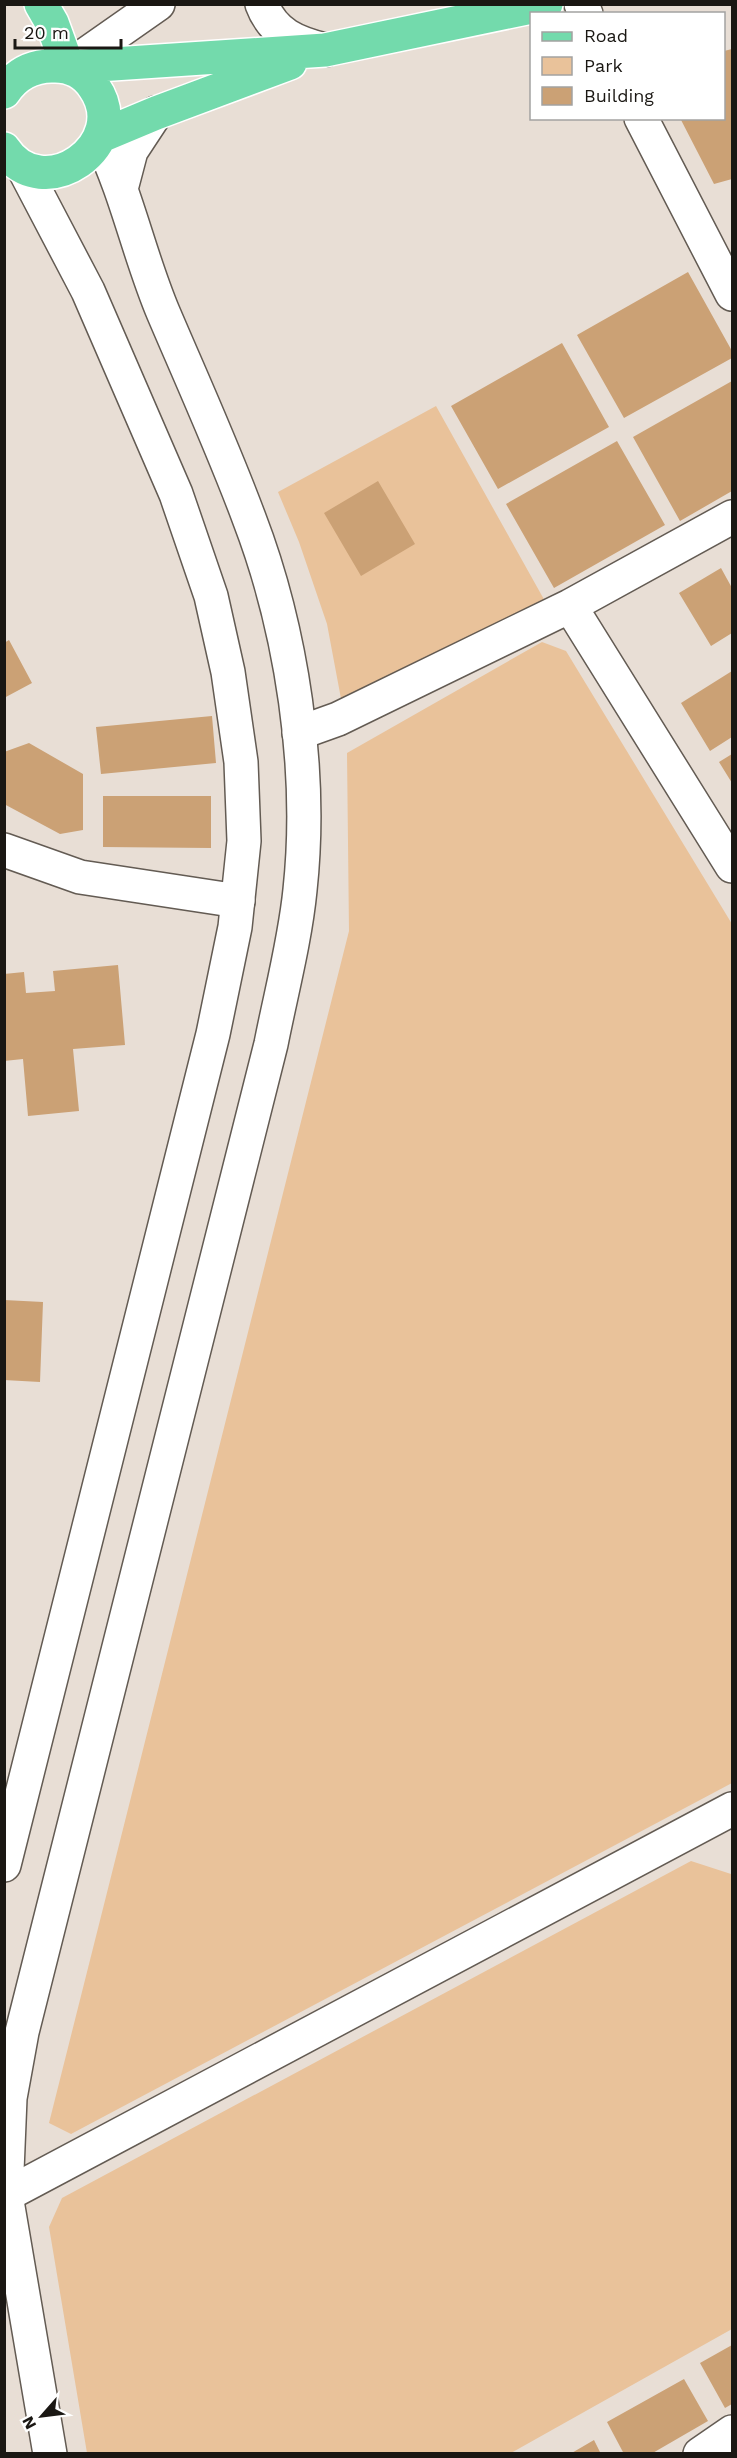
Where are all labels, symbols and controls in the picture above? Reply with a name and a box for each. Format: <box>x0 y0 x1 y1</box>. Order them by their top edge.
scale bar <box>15 12 122 50</box>
legend <box>530 12 725 120</box>
text: 20 m <box>24 22 69 43</box>
text: Road <box>584 25 628 46</box>
text: Park <box>584 55 623 76</box>
text: Building <box>584 85 654 106</box>
north arrow <box>12 2386 72 2446</box>
text: N <box>18 2413 40 2433</box>

